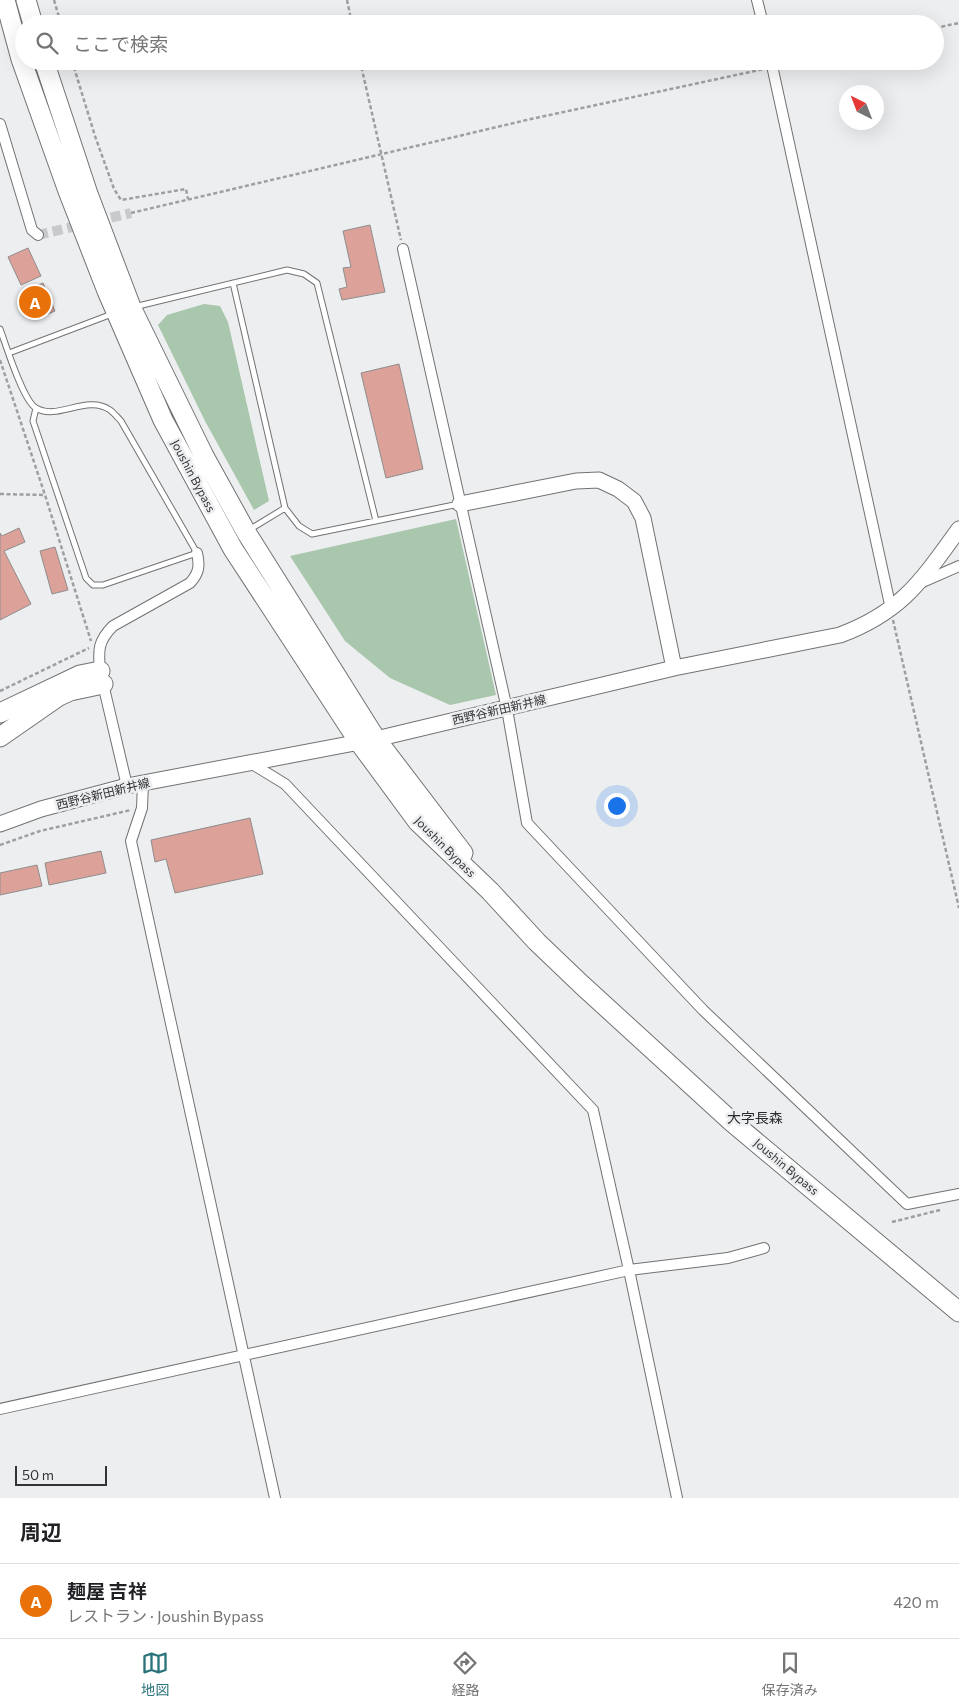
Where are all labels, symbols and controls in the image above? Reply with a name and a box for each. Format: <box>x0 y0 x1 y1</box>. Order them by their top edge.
search box <box>15 15 944 70</box>
icon: search <box>33 29 61 57</box>
text: ここで検索 <box>73 32 168 55</box>
north arrow <box>839 85 884 130</box>
pin: A <box>19 283 51 321</box>
street label: Joushin Bypass <box>168 437 219 515</box>
street label: 西野谷新田新井線 <box>450 691 547 727</box>
street label: 西野谷新田新井線 <box>54 775 151 811</box>
your location <box>604 793 630 819</box>
street label: Joushin Bypass <box>412 813 479 880</box>
district label: 大字長森 <box>727 1109 783 1126</box>
street label: Joushin Bypass <box>751 1135 822 1198</box>
scale bar <box>15 1463 108 1486</box>
text: 50 m <box>22 1466 54 1483</box>
text: 周辺 <box>20 1519 62 1544</box>
text: 麺屋 吉祥 <box>67 1579 147 1602</box>
text: A <box>30 1592 42 1611</box>
text: 420 m <box>893 1592 939 1611</box>
text: レストラン · Joushin Bypass <box>67 1606 264 1625</box>
tab: 地図 <box>141 1649 169 1699</box>
tab: 経路 <box>451 1649 479 1699</box>
tab: 保存済み <box>762 1649 818 1699</box>

